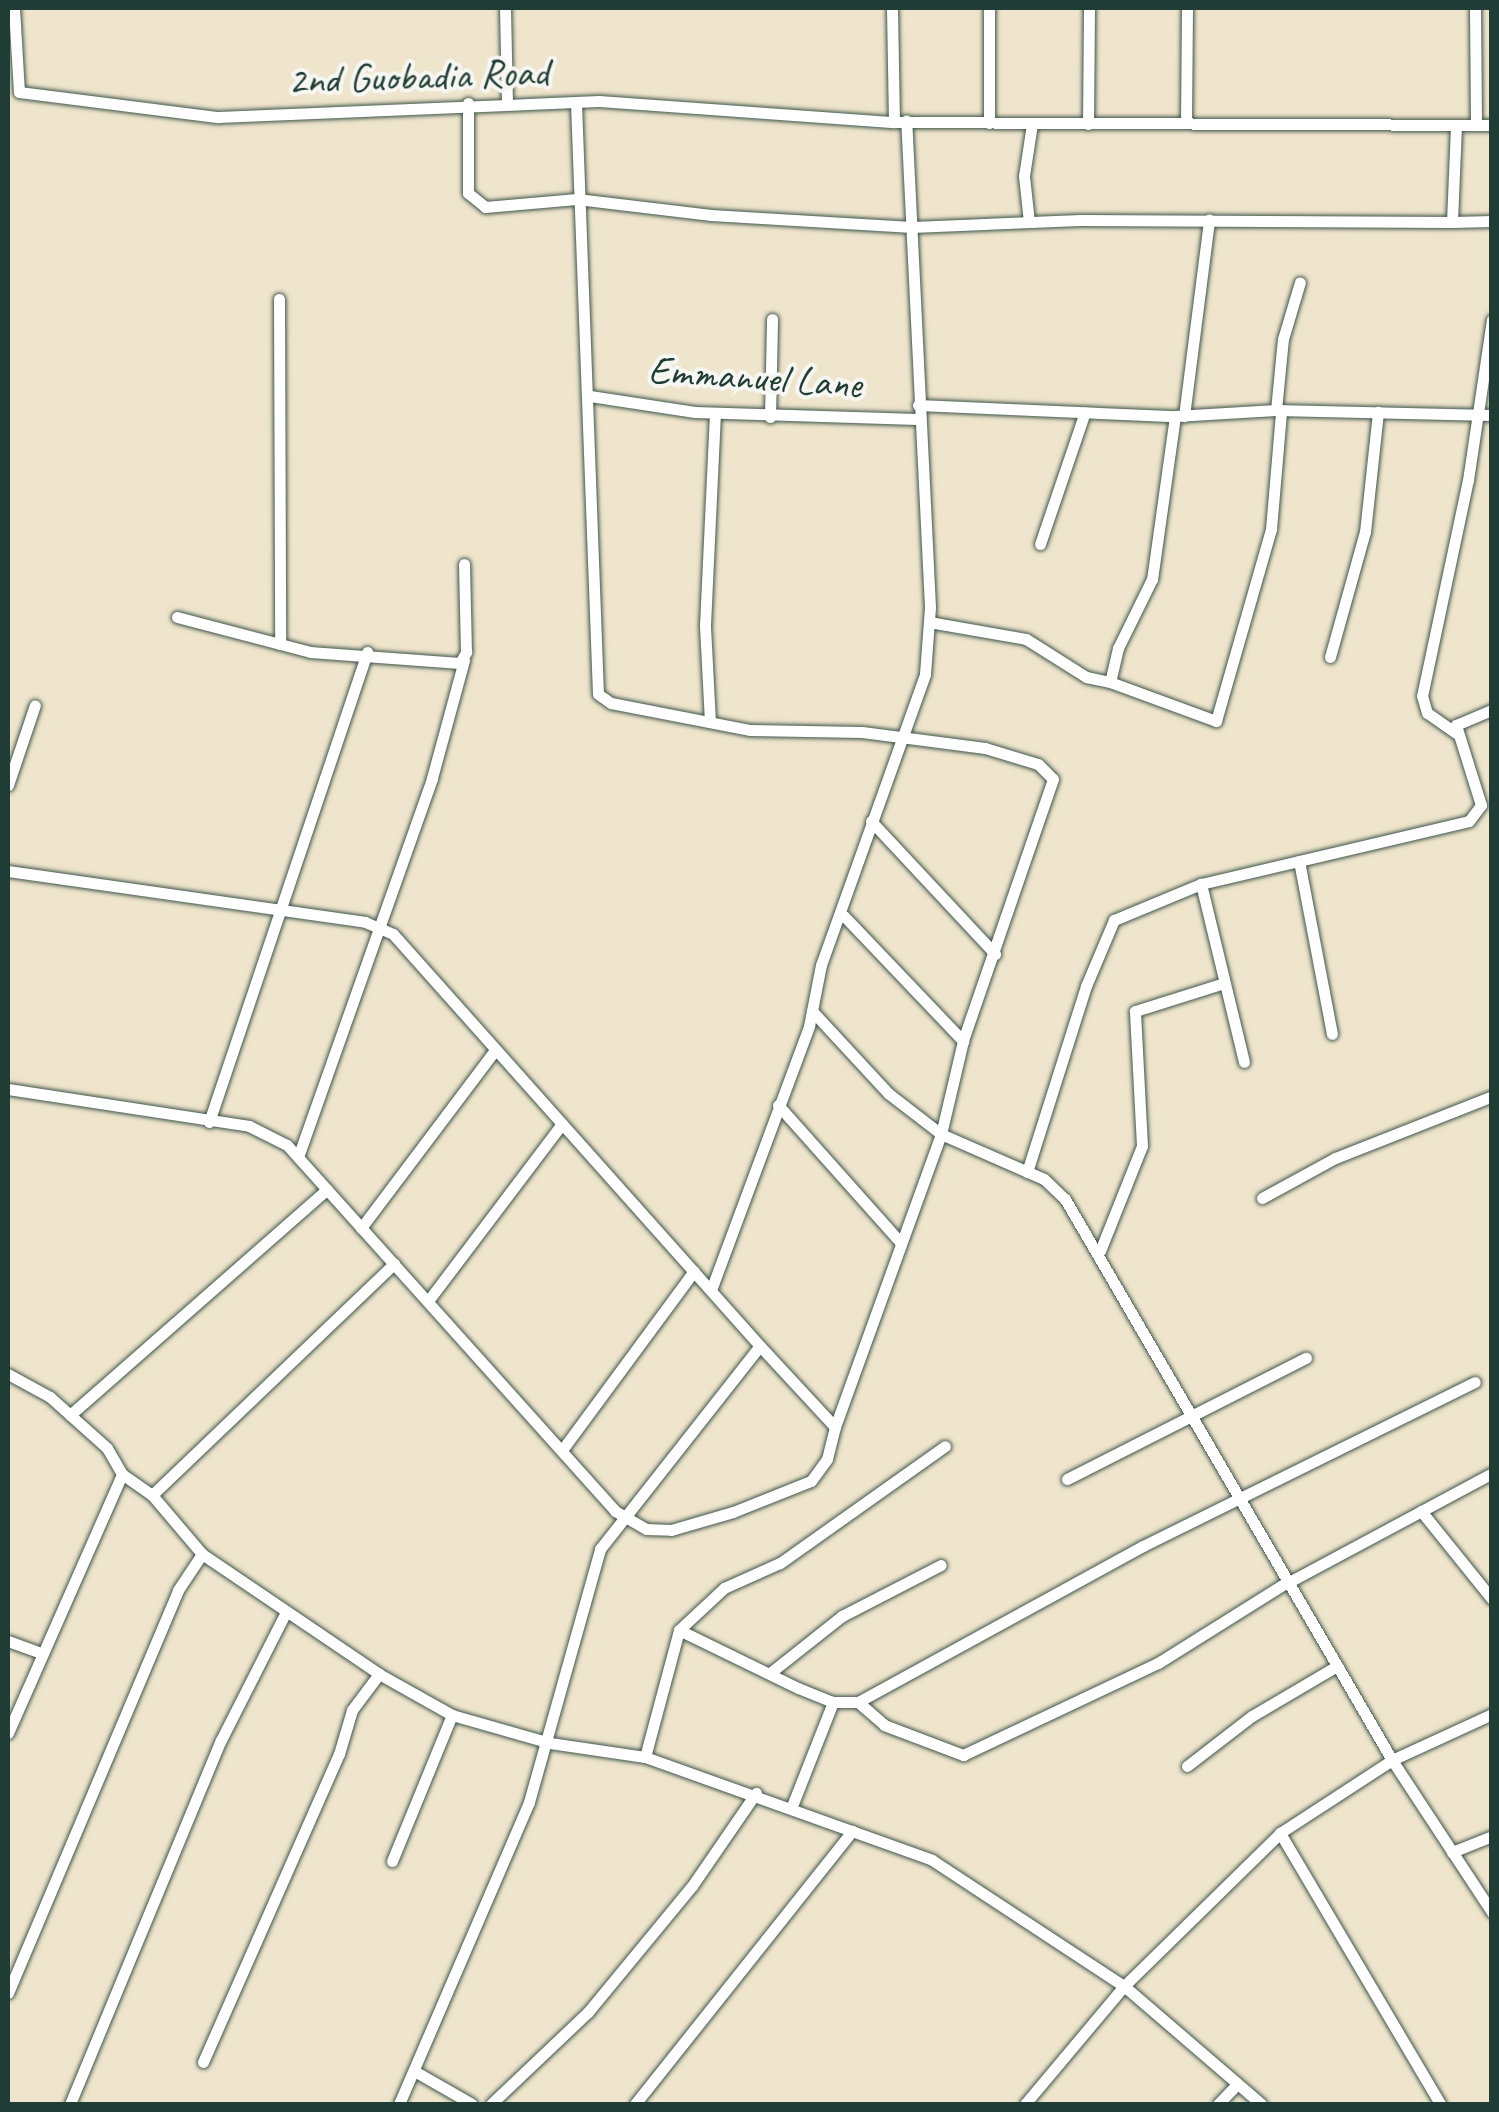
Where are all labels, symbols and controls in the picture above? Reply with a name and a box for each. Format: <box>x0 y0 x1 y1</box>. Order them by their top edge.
street label: 2nd Guobadia Road <box>288 47 548 105</box>
street label: Emmanuel Lane <box>647 346 863 408</box>

